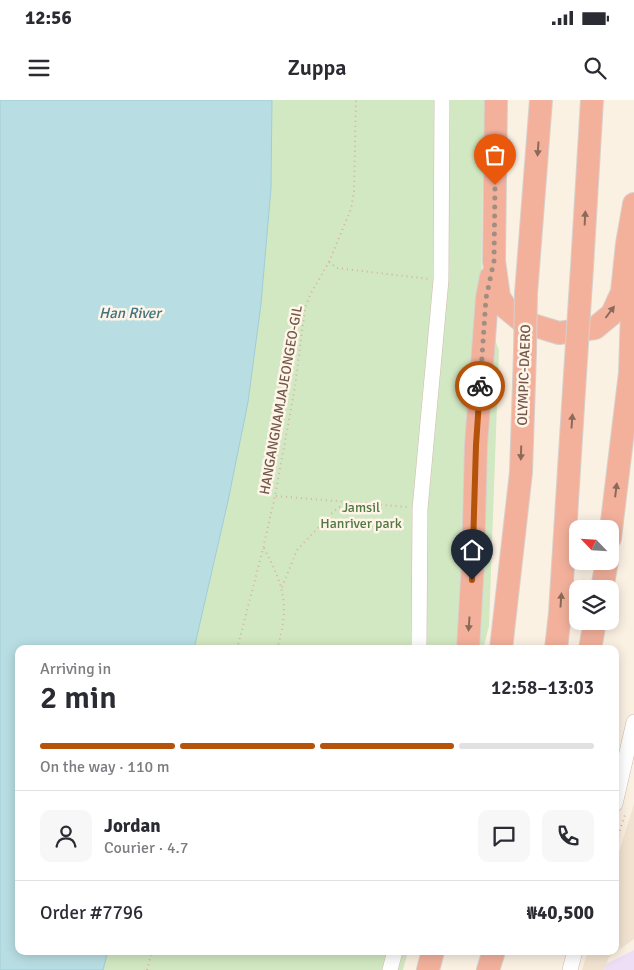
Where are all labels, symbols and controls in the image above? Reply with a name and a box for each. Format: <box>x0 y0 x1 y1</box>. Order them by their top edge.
text: 12:56 <box>25 6 72 30</box>
icon: menu <box>25 54 53 82</box>
text: Zuppa <box>288 54 346 81</box>
icon: search <box>581 54 609 82</box>
pin <box>474 134 516 185</box>
icon: bag <box>481 141 509 169</box>
one-way arrow <box>533 141 541 157</box>
one-way arrow <box>581 210 589 226</box>
water label: Han River <box>99 304 163 322</box>
street label: HANGANGNAMJAJEONGEO-GIL <box>256 304 306 496</box>
one-way arrow <box>605 306 616 319</box>
street label: OLYMPIC-DAERO <box>514 324 534 426</box>
courier <box>455 361 505 411</box>
icon: bike <box>466 372 494 400</box>
one-way arrow <box>569 412 577 428</box>
one-way arrow <box>517 446 525 462</box>
one-way arrow <box>612 481 620 497</box>
park label: Jamsil Hanriver park <box>320 499 402 532</box>
north arrow <box>569 520 619 570</box>
map controls <box>569 520 619 630</box>
pin <box>451 529 493 580</box>
icon: home <box>458 536 486 564</box>
button: layers <box>569 580 619 630</box>
one-way arrow <box>557 592 565 608</box>
one-way arrow <box>465 616 473 632</box>
text: Arriving in <box>40 659 111 679</box>
text: 12:58–13:03 <box>491 676 594 700</box>
text: 2 min <box>40 678 117 717</box>
text: On the way · 110 m <box>40 757 170 777</box>
button: person <box>40 810 92 862</box>
button: chat <box>478 810 530 862</box>
button: phone <box>542 810 594 862</box>
text: Jordan <box>104 814 161 838</box>
text: Courier · 4.7 <box>104 838 188 858</box>
text: Order #7796 <box>40 901 143 925</box>
text: ₩40,500 <box>527 901 594 925</box>

